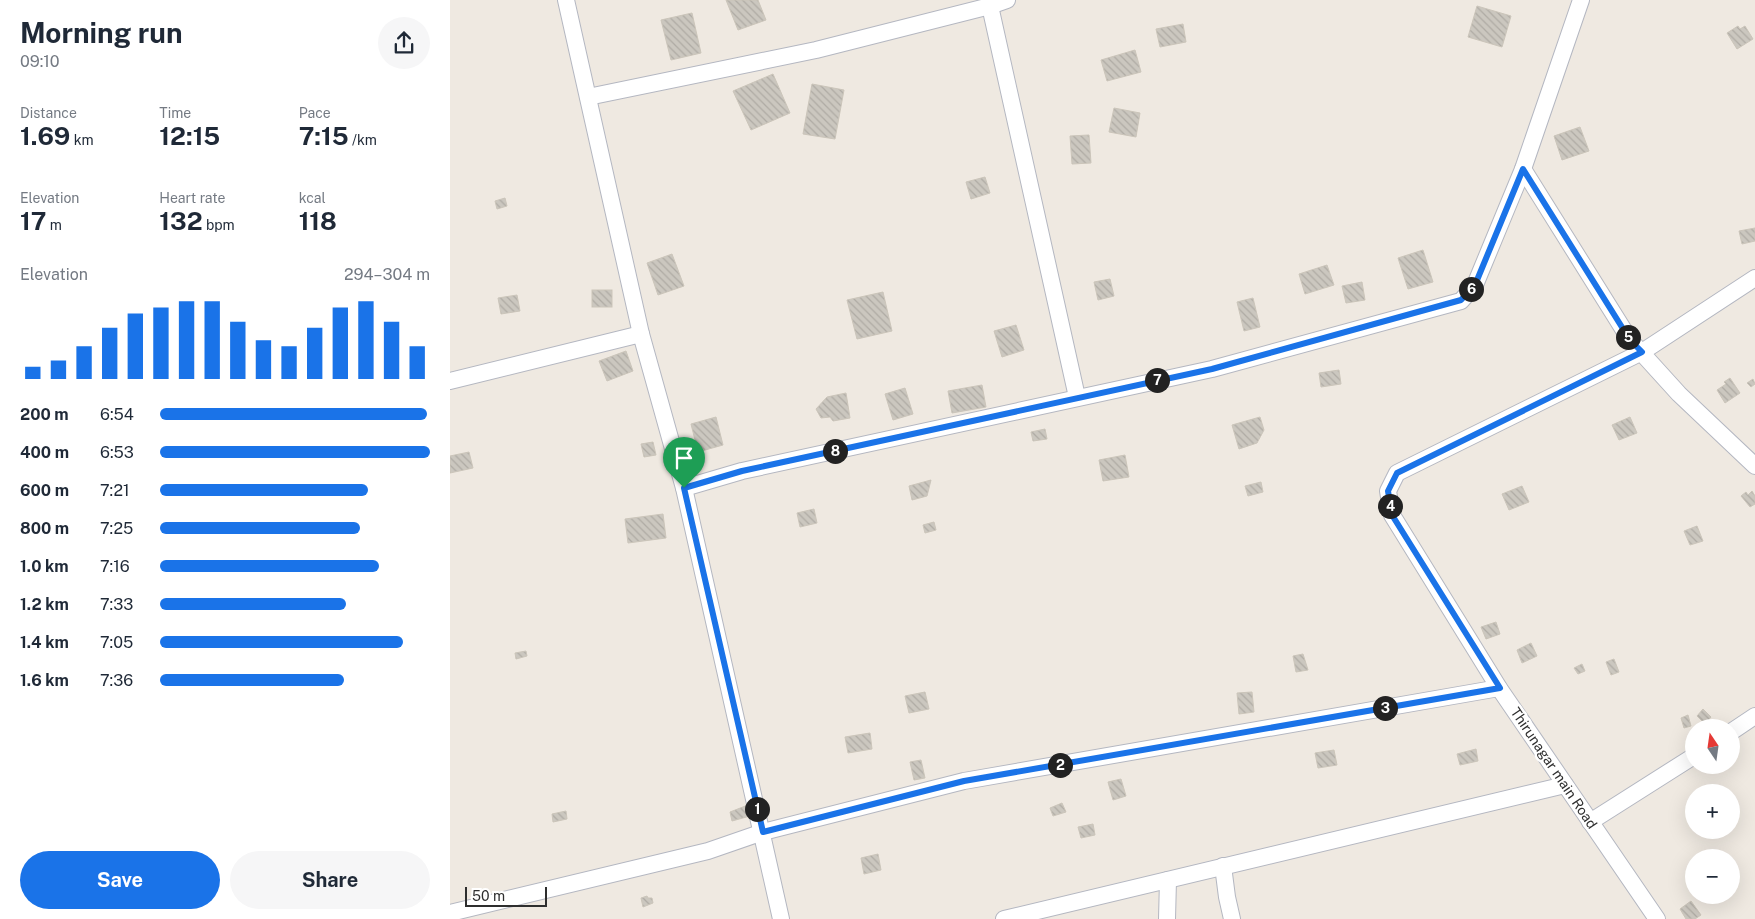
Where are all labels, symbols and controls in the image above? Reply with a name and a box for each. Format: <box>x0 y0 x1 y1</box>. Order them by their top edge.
text: Morning run <box>20 16 183 49</box>
button: share <box>378 17 430 69</box>
text: 09:10 <box>20 52 60 71</box>
text: Distance <box>20 105 77 121</box>
text: Time <box>159 105 191 121</box>
text: Pace <box>299 105 331 121</box>
text: 1.69 <box>20 121 70 151</box>
text: 12:15 <box>159 121 220 151</box>
text: 7:15 <box>299 121 349 151</box>
text: km <box>70 132 94 148</box>
text: /km <box>349 132 377 148</box>
text: Elevation <box>20 190 79 206</box>
text: Heart rate <box>159 190 226 206</box>
text: kcal <box>299 190 326 206</box>
text: 17 <box>20 206 46 236</box>
text: 132 <box>159 206 203 236</box>
text: 118 <box>299 206 337 236</box>
text: m <box>46 217 62 233</box>
text: bpm <box>203 217 235 233</box>
text: Elevation <box>20 265 88 284</box>
text: 294–304 m <box>344 265 430 284</box>
pin: 6 <box>1458 276 1484 302</box>
text: 6 <box>1467 281 1476 297</box>
pin: 5 <box>1616 324 1640 350</box>
text: 5 <box>1624 329 1633 345</box>
pin: 7 <box>1144 368 1170 392</box>
text: 7 <box>1153 372 1162 388</box>
text: 200 m <box>20 405 69 424</box>
text: 6:54 <box>100 405 134 424</box>
pin <box>663 437 705 488</box>
pin: 8 <box>822 438 848 464</box>
text: 400 m <box>20 443 69 462</box>
text: 6:53 <box>100 443 134 462</box>
text: 8 <box>831 443 840 459</box>
icon: arrive <box>670 444 698 472</box>
text: 600 m <box>20 481 69 500</box>
text: 7:21 <box>100 481 130 500</box>
pin: 4 <box>1378 494 1402 518</box>
text: 4 <box>1386 498 1395 514</box>
text: 800 m <box>20 519 69 538</box>
text: 7:25 <box>100 519 133 538</box>
text: 1.0 km <box>20 557 69 576</box>
text: 7:16 <box>100 557 130 576</box>
text: 1.2 km <box>20 595 69 614</box>
text: 7:33 <box>100 595 133 614</box>
text: 1.4 km <box>20 633 69 652</box>
text: 7:05 <box>100 633 133 652</box>
text: 1.6 km <box>20 671 69 690</box>
text: 7:36 <box>100 671 133 690</box>
pin: 3 <box>1372 696 1398 720</box>
text: 3 <box>1381 700 1390 716</box>
street label: Thirunagar main Road <box>1508 704 1600 832</box>
north arrow <box>1685 719 1740 774</box>
map controls <box>1685 719 1740 904</box>
pin: 2 <box>1048 752 1072 778</box>
text: 2 <box>1056 757 1065 773</box>
button: + <box>1685 784 1740 839</box>
pin: 1 <box>744 796 770 822</box>
text: 1 <box>755 801 761 817</box>
button: − <box>1685 849 1740 904</box>
button: Save <box>20 851 220 909</box>
button: Share <box>230 851 430 909</box>
scale bar <box>465 884 548 907</box>
text: 50 m <box>472 888 505 904</box>

